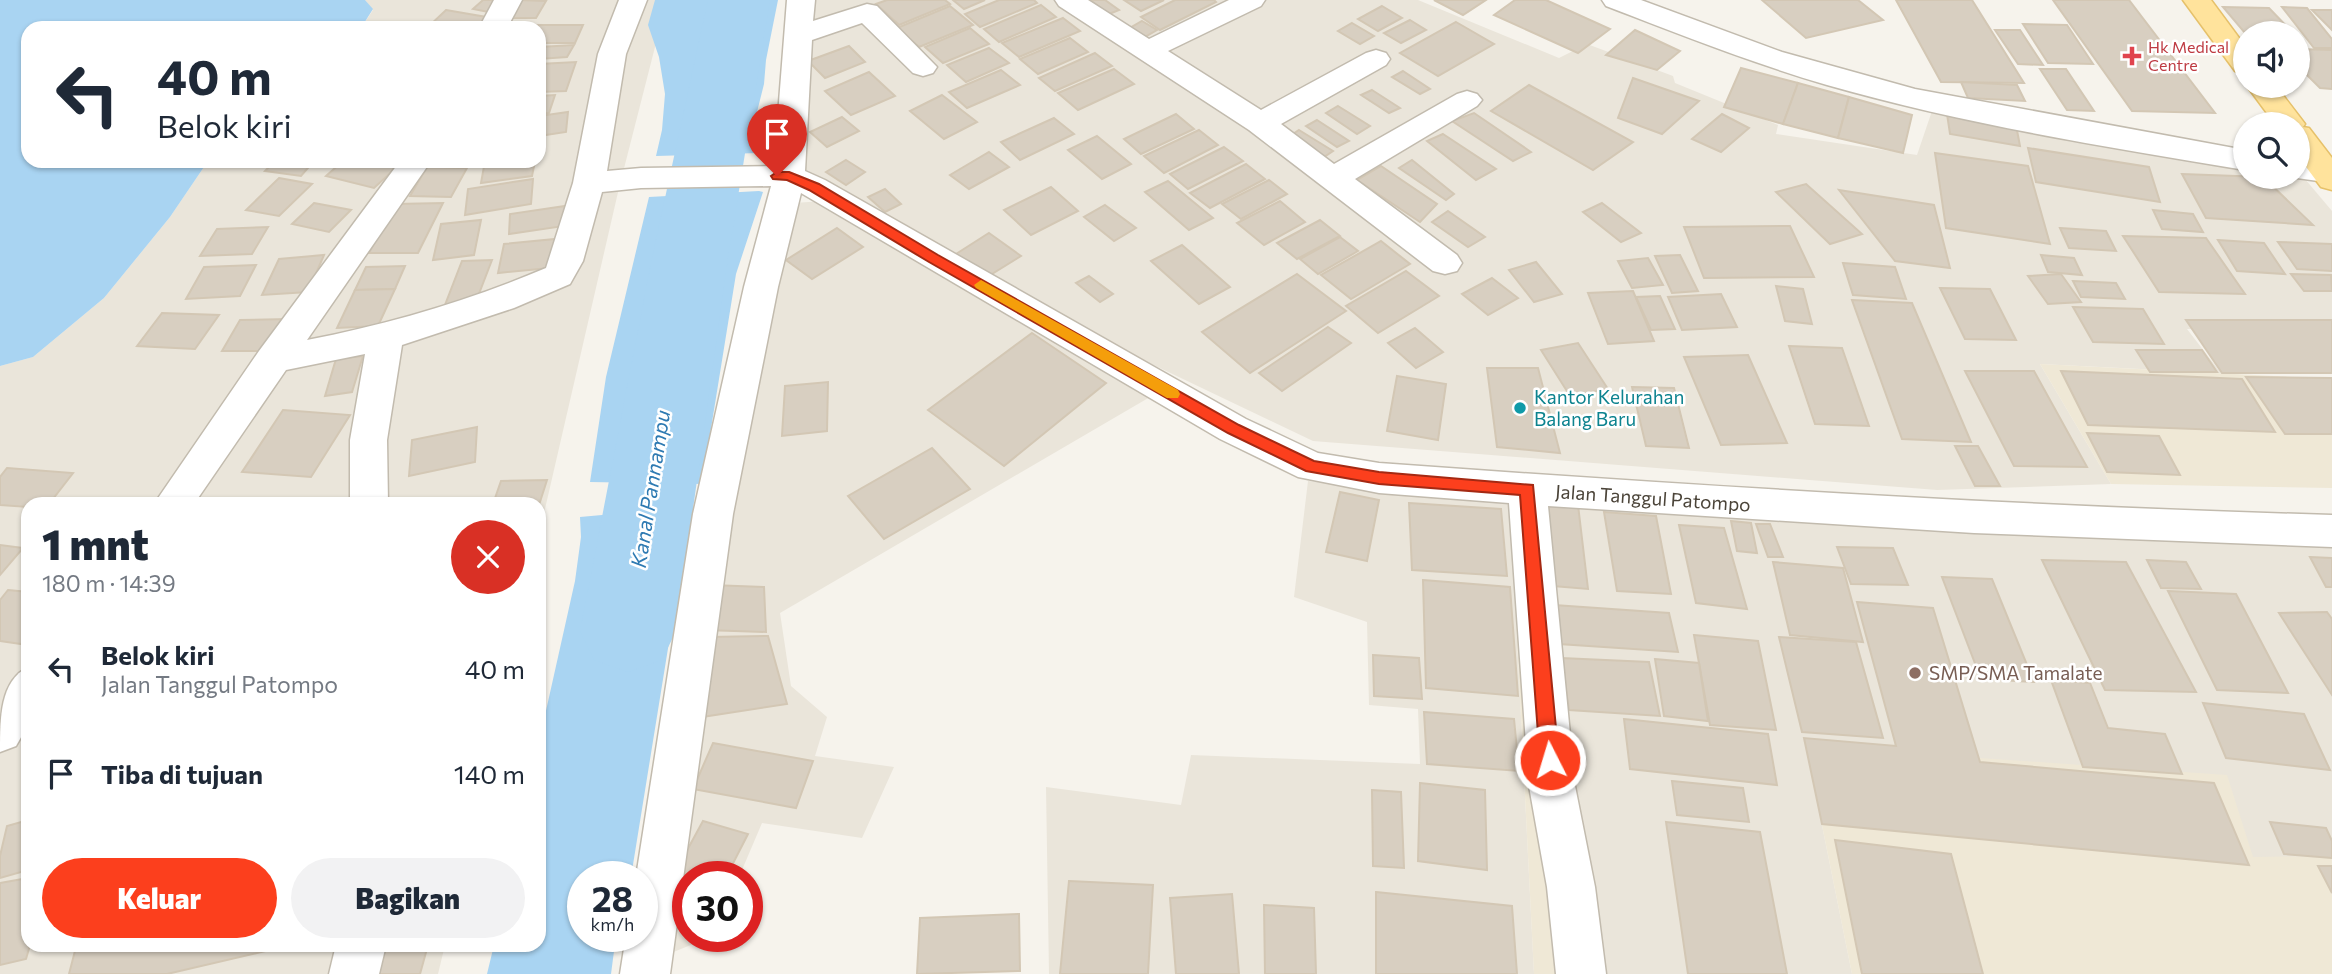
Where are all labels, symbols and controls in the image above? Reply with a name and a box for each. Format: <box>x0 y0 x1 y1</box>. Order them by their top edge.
map controls <box>2233 21 2310 189</box>
button: sound <box>2233 21 2310 98</box>
place label: Hk Medical Centre <box>2148 37 2229 74</box>
text: 40 m <box>157 45 272 105</box>
marker: Hk Medical Centre <box>2122 46 2142 66</box>
icon: left <box>42 49 133 140</box>
pin <box>747 104 807 176</box>
text: Belok kiri <box>157 105 292 145</box>
button: search <box>2233 112 2310 189</box>
icon: arrive <box>758 115 796 153</box>
place label: Kantor Kelurahan Balang Baru <box>1534 385 1684 430</box>
marker: Kantor Kelurahan Balang Baru <box>1512 400 1528 416</box>
water label: Kanal Pannampu <box>625 408 674 569</box>
street label: Jalan Tanggul Patompo <box>1555 479 1752 516</box>
text: 1 mnt <box>42 517 149 569</box>
button: close <box>451 520 525 594</box>
text: 180 m · 14:39 <box>42 569 176 597</box>
text: Belok kiri <box>101 639 215 670</box>
icon: left <box>42 650 80 688</box>
text: 40 m <box>465 653 525 684</box>
place label: SMP/SMA Tamalate <box>1929 661 2103 684</box>
marker: SMP/SMA Tamalate <box>1907 665 1923 681</box>
text: Jalan Tanggul Patompo <box>101 670 338 698</box>
position arrow <box>1513 723 1587 797</box>
icon: arrive <box>42 755 80 793</box>
text: Tiba di tujuan <box>101 758 263 789</box>
text: 140 m <box>454 758 525 789</box>
button: Keluar <box>42 858 277 938</box>
button: Bagikan <box>291 858 525 938</box>
speed limit sign: 30 <box>672 861 763 952</box>
text: 28 <box>592 876 633 919</box>
text: km/h <box>591 913 634 935</box>

